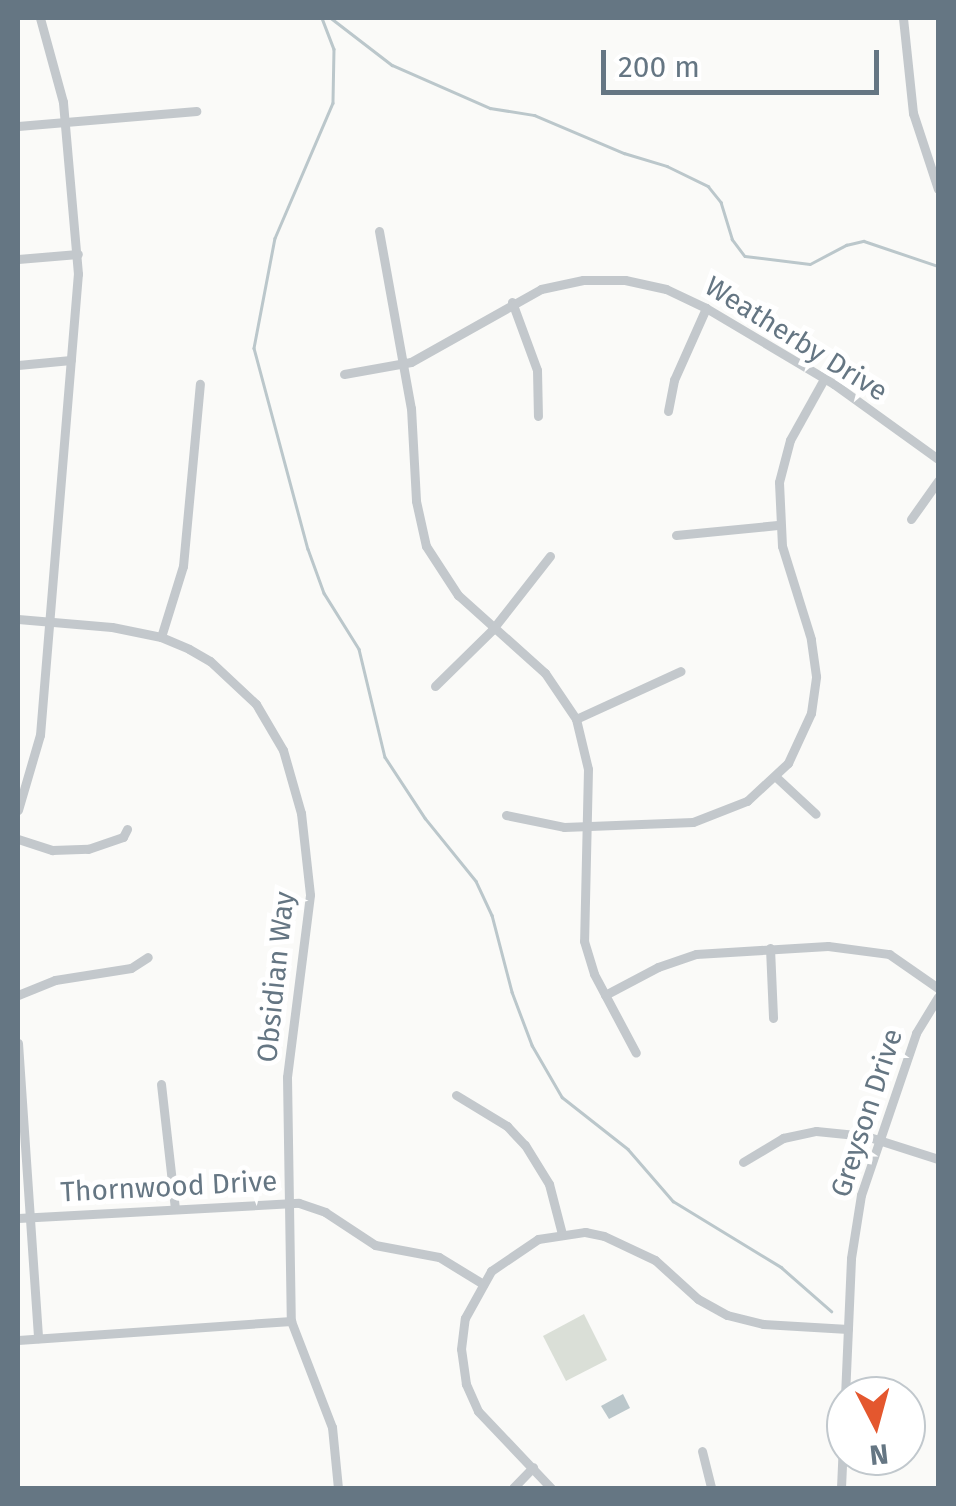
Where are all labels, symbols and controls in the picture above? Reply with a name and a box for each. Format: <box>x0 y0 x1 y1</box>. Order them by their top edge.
scale bar <box>606 30 884 92</box>
text: 200 m <box>618 49 700 85</box>
street label: Weatherby Drive <box>698 269 894 409</box>
street label: Obsidian Way <box>250 890 302 1064</box>
street label: Greyson Drive <box>824 1024 910 1202</box>
street label: Thornwood Drive <box>60 1165 278 1209</box>
north arrow <box>826 1376 926 1476</box>
text: N <box>868 1437 890 1472</box>

